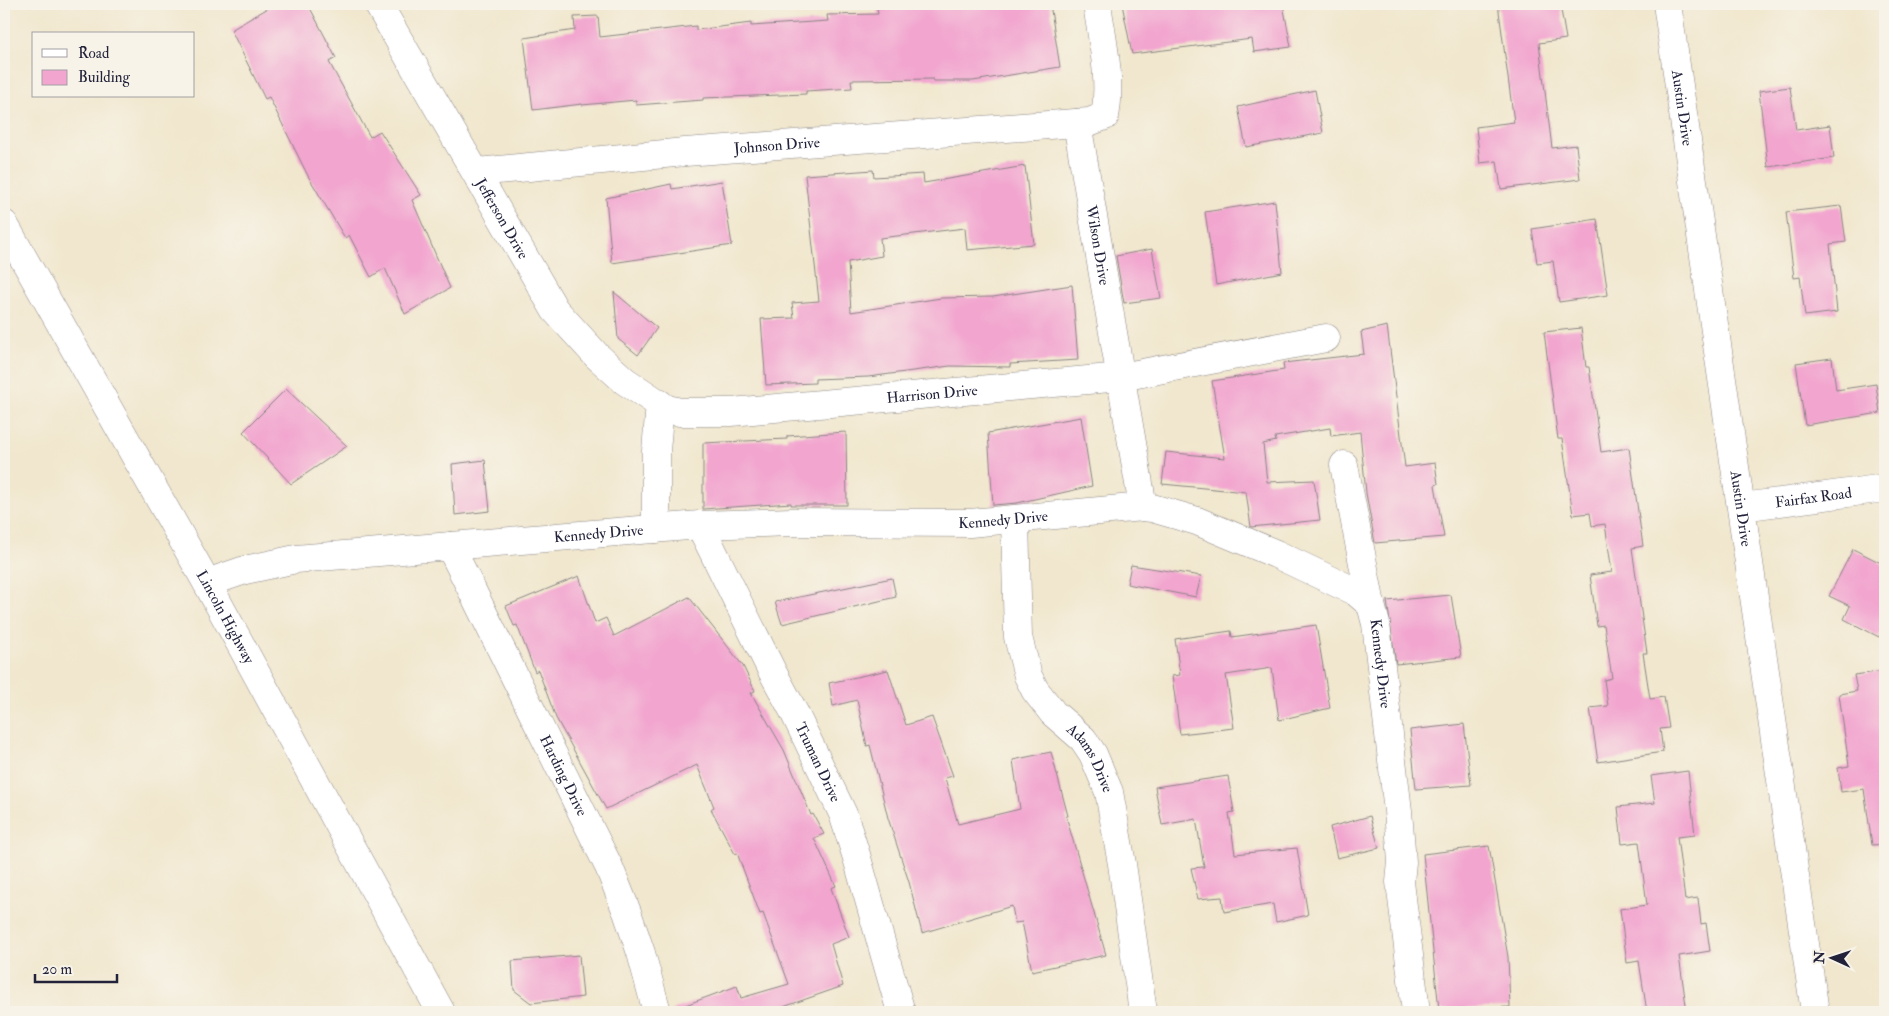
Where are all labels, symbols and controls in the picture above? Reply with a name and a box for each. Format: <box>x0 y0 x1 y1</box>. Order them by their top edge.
legend <box>32 32 195 98</box>
text: Road <box>78 44 110 63</box>
text: Building <box>78 68 130 87</box>
street label: Austin Drive <box>1667 68 1697 147</box>
street label: Johnson Drive <box>732 133 821 159</box>
street label: Jefferson Drive <box>470 174 533 263</box>
street label: Wilson Drive <box>1081 203 1114 287</box>
street label: Harrison Drive <box>886 381 978 408</box>
street label: Austin Drive <box>1725 468 1756 548</box>
street label: Fairfax Road <box>1774 483 1853 513</box>
street label: Kennedy Drive <box>958 507 1049 533</box>
street label: Kennedy Drive <box>553 521 644 547</box>
street label: Lincoln Highway <box>192 567 258 668</box>
street label: Kennedy Drive <box>1365 618 1395 709</box>
street label: Adams Drive <box>1062 719 1117 796</box>
street label: Truman Drive <box>790 720 845 805</box>
street label: Harding Drive <box>535 732 591 819</box>
north arrow <box>1806 934 1856 984</box>
text: N <box>1811 950 1828 965</box>
scale bar <box>35 951 118 983</box>
text: 20 m <box>42 960 72 979</box>

